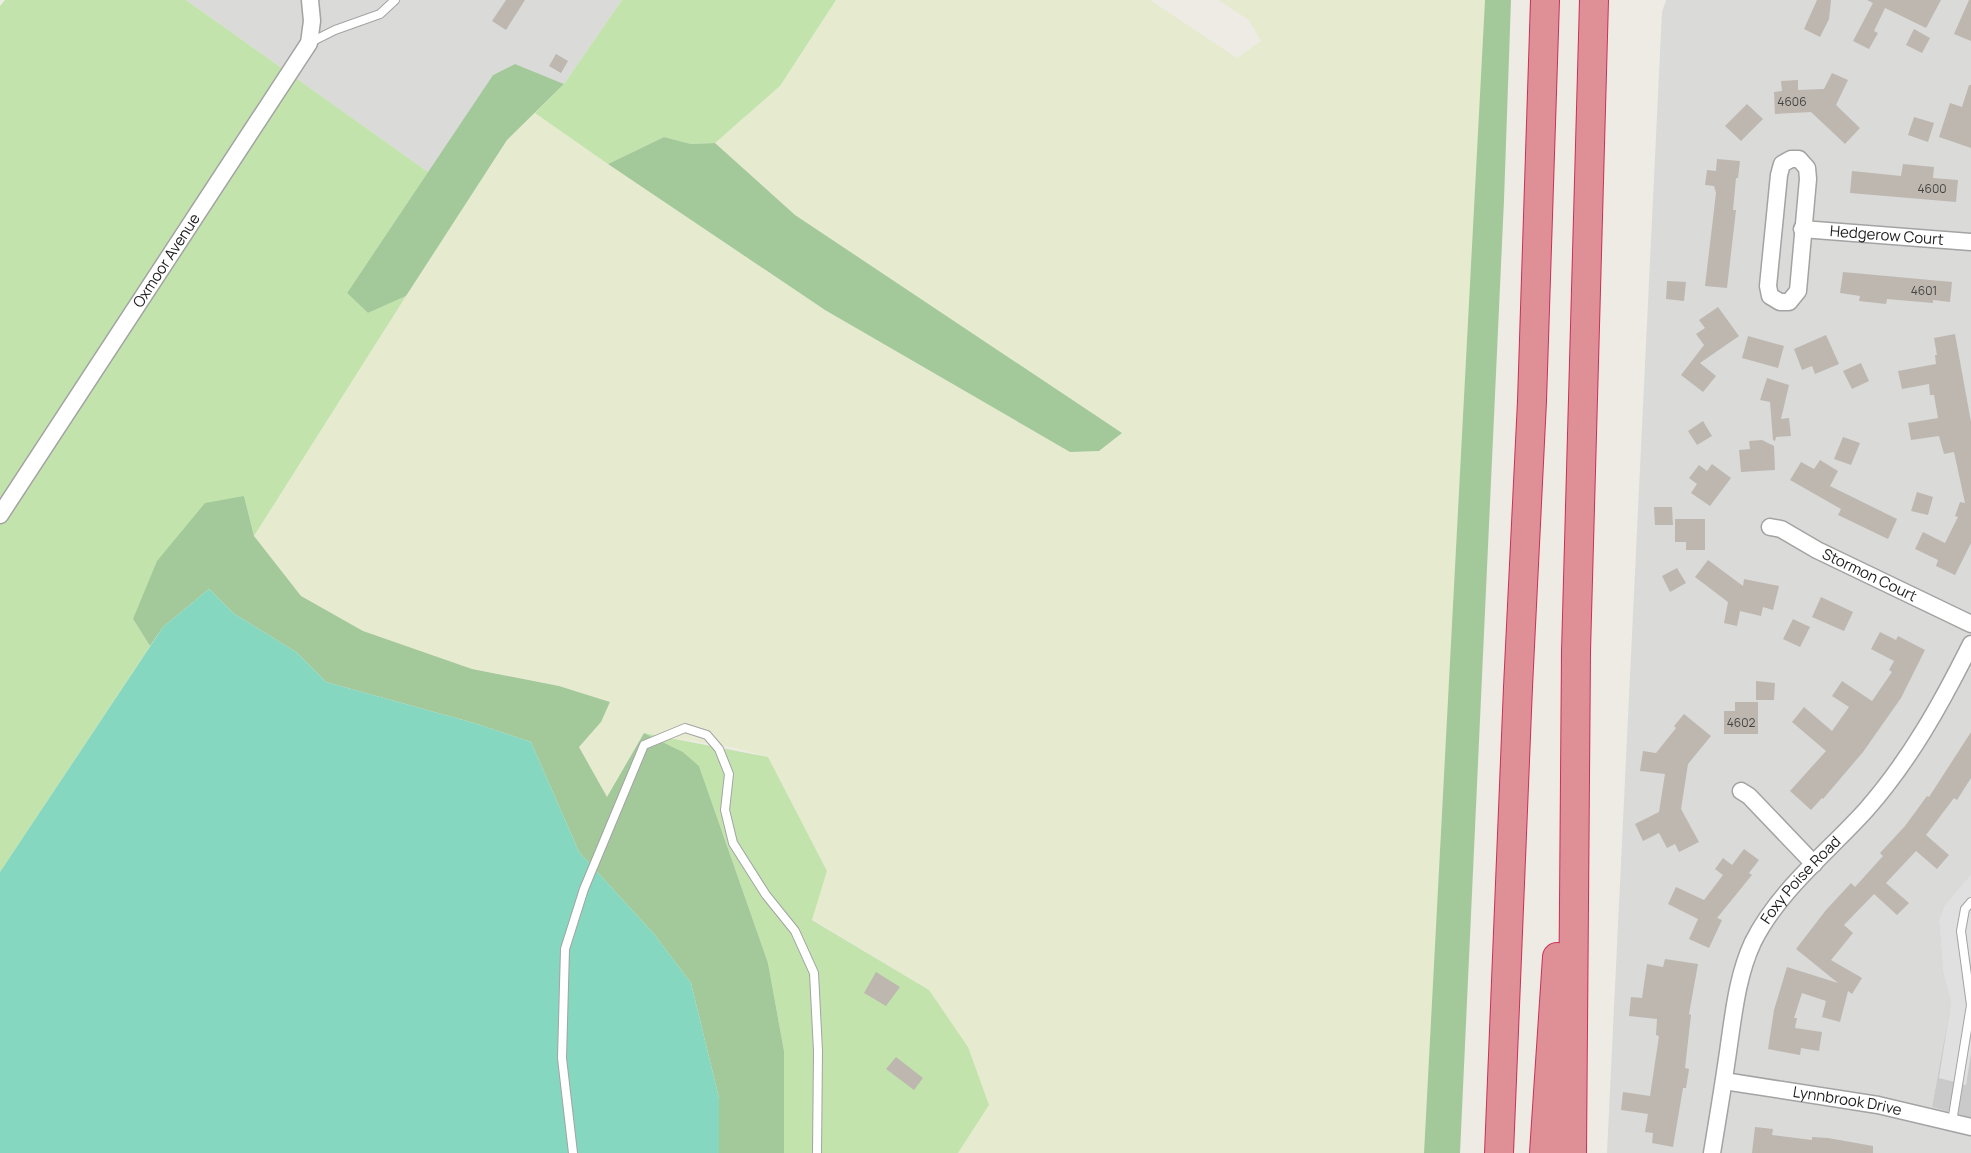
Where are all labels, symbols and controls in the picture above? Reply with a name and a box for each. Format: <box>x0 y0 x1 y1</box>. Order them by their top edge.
house number: 4606 <box>1777 93 1807 110</box>
house number: 4600 <box>1917 180 1947 197</box>
street label: Oxmoor Avenue <box>128 209 205 312</box>
street label: Hedgerow Court <box>1829 220 1944 250</box>
house number: 4601 <box>1911 282 1937 299</box>
street label: Stormon Court <box>1819 543 1920 606</box>
house number: 4602 <box>1727 714 1755 731</box>
street label: Foxy Poise Road <box>1755 831 1845 928</box>
street label: Lynnbrook Drive <box>1792 1081 1904 1120</box>

